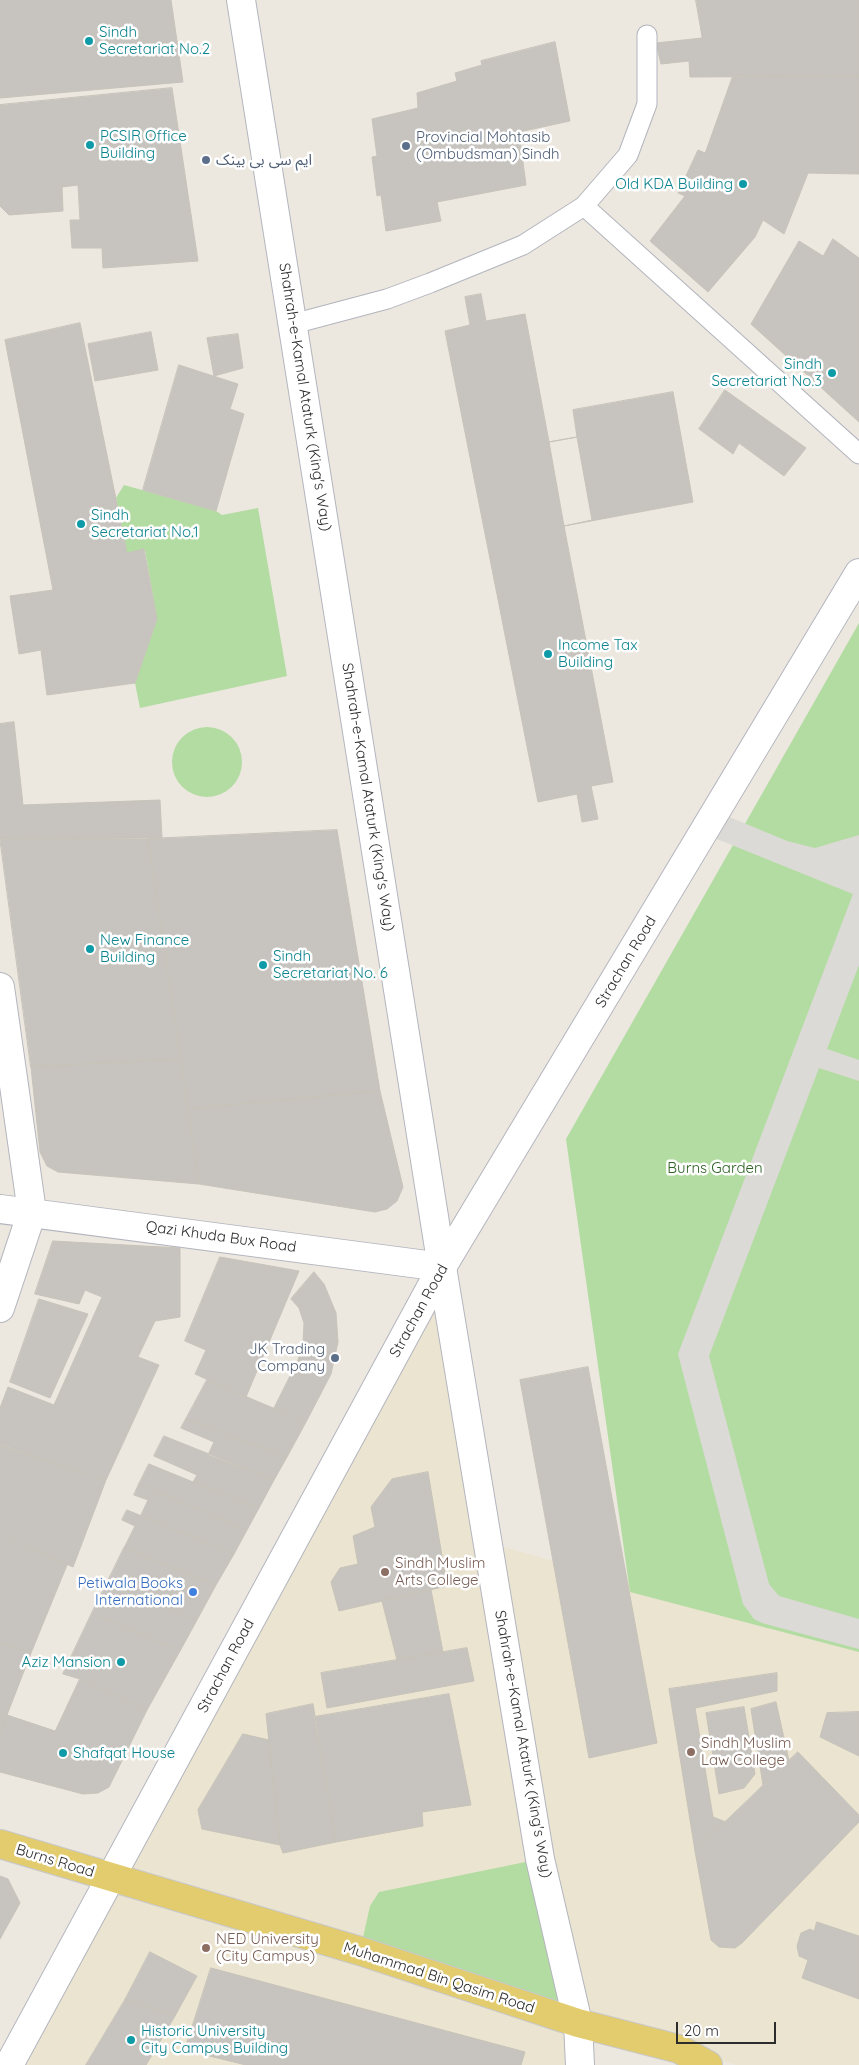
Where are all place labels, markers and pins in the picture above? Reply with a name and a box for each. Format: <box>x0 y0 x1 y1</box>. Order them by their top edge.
place label: Sindh Secretariat No.2 <box>99 23 210 58</box>
marker: Sindh Secretariat No.2 <box>83 35 95 47</box>
place label: PCSIR Office Building <box>100 127 187 162</box>
place label: Provincial Mohtasib (Ombudsman) Sindh <box>416 128 560 163</box>
marker: PCSIR Office Building <box>84 139 96 151</box>
marker: Provincial Mohtasib (Ombudsman) Sindh <box>400 140 412 152</box>
place label: ایم سی بی بینک <box>216 151 312 169</box>
marker: ایم سی بی بینک <box>200 154 212 166</box>
place label: Old KDA Building <box>615 175 733 193</box>
marker: Old KDA Building <box>737 178 749 190</box>
place label: Sindh Secretariat No.3 <box>711 355 822 390</box>
marker: Sindh Secretariat No.3 <box>826 367 838 379</box>
place label: Sindh Secretariat No.1 <box>91 506 199 541</box>
marker: Sindh Secretariat No.1 <box>75 518 87 530</box>
place label: Income Tax Building <box>558 636 637 671</box>
marker: Income Tax Building <box>542 648 554 660</box>
place label: New Finance Building <box>100 931 189 966</box>
marker: New Finance Building <box>84 943 96 955</box>
place label: Sindh Secretariat No. 6 <box>273 947 388 982</box>
marker: Sindh Secretariat No. 6 <box>257 959 269 971</box>
place label: JK Trading Company <box>249 1340 325 1375</box>
marker: JK Trading Company <box>329 1352 341 1364</box>
place label: Sindh Muslim Arts College <box>395 1554 485 1589</box>
marker: Sindh Muslim Arts College <box>379 1566 391 1578</box>
place label: Petiwala Books International <box>78 1574 183 1609</box>
marker: Petiwala Books International <box>187 1586 199 1598</box>
place label: Aziz Mansion <box>21 1653 111 1671</box>
marker: Aziz Mansion <box>115 1656 127 1668</box>
place label: Sindh Muslim Law College <box>701 1734 791 1769</box>
place label: Shafqat House <box>73 1744 175 1762</box>
marker: Sindh Muslim Law College <box>685 1746 697 1758</box>
marker: Shafqat House <box>57 1747 69 1759</box>
place label: NED University (City Campus) <box>216 1930 319 1965</box>
marker: NED University (City Campus) <box>200 1942 212 1954</box>
place label: Historic University City Campus Building <box>141 2022 288 2057</box>
marker: Historic University City Campus Building <box>125 2034 137 2046</box>

